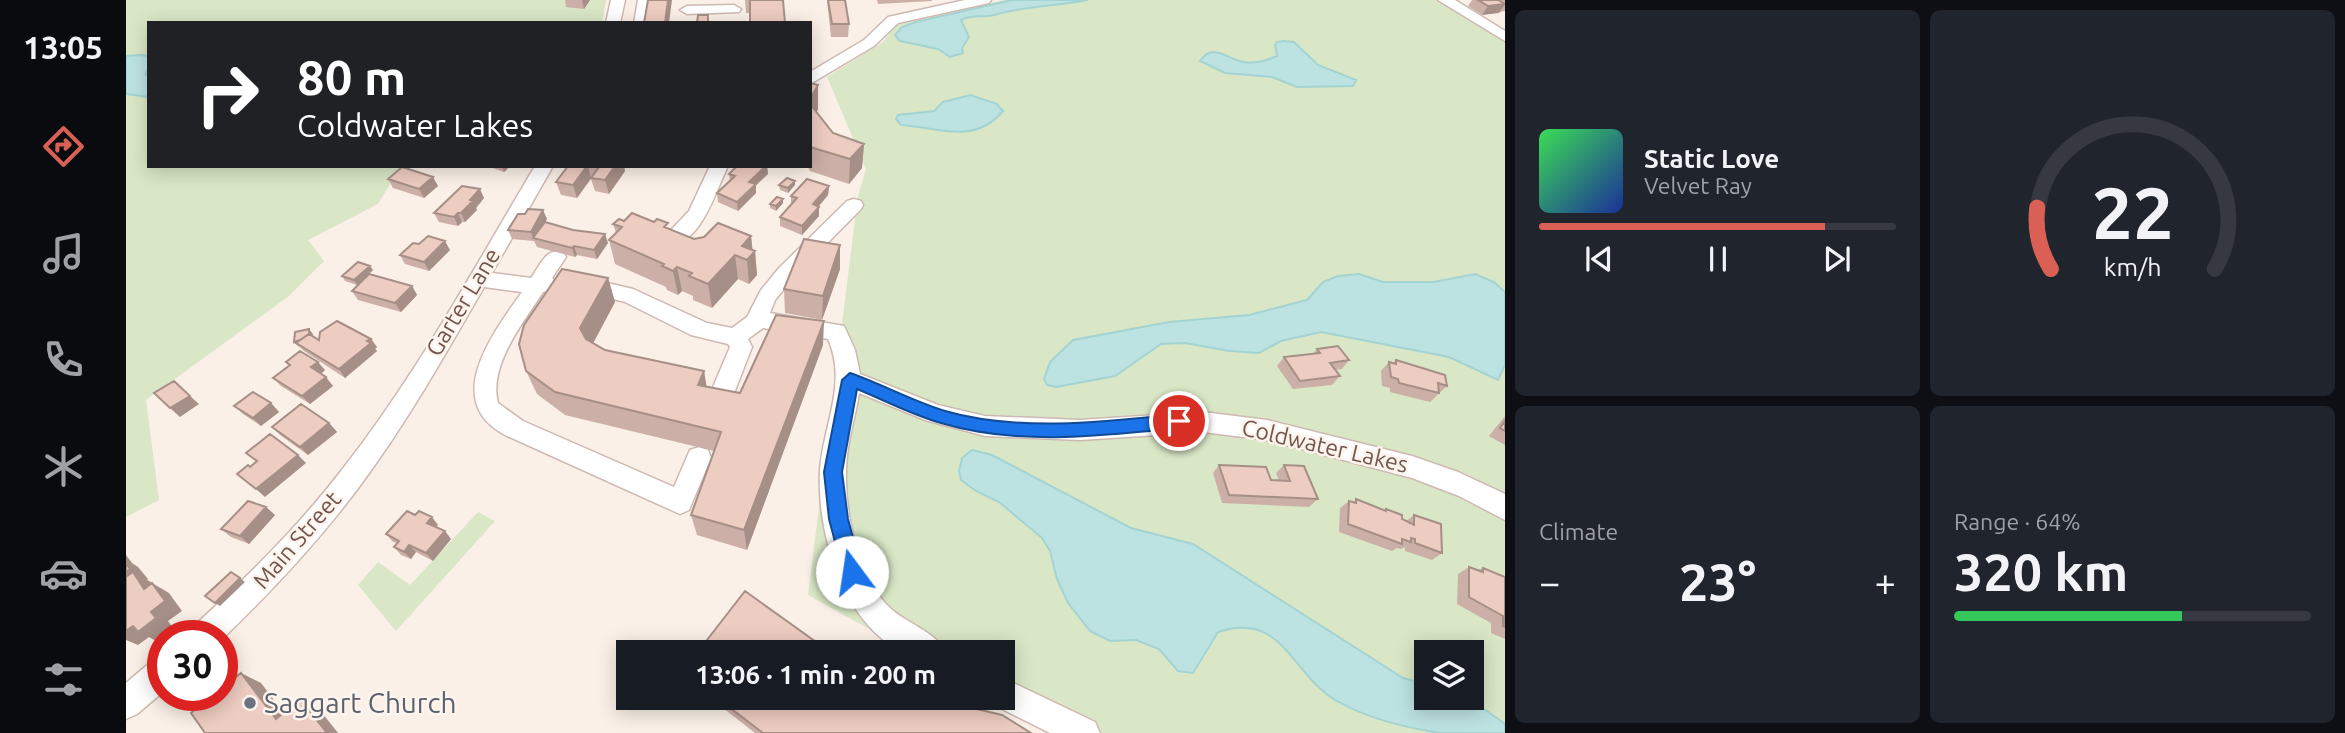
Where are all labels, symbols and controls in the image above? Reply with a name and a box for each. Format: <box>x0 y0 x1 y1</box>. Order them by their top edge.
text: 13:05 <box>23 29 103 65</box>
icon: right <box>182 49 273 140</box>
text: 80 m <box>297 49 406 104</box>
text: Coldwater Lakes <box>297 107 533 143</box>
icon: directions <box>39 122 88 171</box>
text: Static Love <box>1644 144 1779 173</box>
text: 22 <box>2091 172 2174 254</box>
text: Velvet Ray <box>1644 173 1752 198</box>
icon: music <box>39 229 88 278</box>
icon: previous <box>1580 240 1618 278</box>
icon: pause <box>1699 240 1737 278</box>
icon: next <box>1818 240 1856 278</box>
street label: Garter Lane <box>421 244 504 360</box>
text: km/h <box>2104 253 2161 281</box>
icon: phone <box>39 335 88 384</box>
pin <box>1149 391 1209 451</box>
icon: arrive <box>1160 402 1198 440</box>
street label: Coldwater Lakes <box>1240 414 1411 477</box>
icon: climate <box>39 442 88 491</box>
street label: Main Street <box>248 486 345 593</box>
text: Range · 64% <box>1954 509 2081 534</box>
text: Climate <box>1539 519 1618 544</box>
position arrow <box>815 535 889 609</box>
text: 320 km <box>1954 543 2128 601</box>
icon: car <box>39 549 88 598</box>
text: 23° <box>1679 553 1756 611</box>
text: − <box>1539 561 1560 603</box>
text: + <box>1875 561 1896 603</box>
speed limit sign: 30 <box>147 620 238 711</box>
map controls <box>1414 640 1484 710</box>
button: layers <box>1414 640 1484 710</box>
icon: filters <box>39 655 88 704</box>
text: 13:06 · 1 min · 200 m <box>695 660 936 689</box>
place label: Saggart Church <box>264 687 456 718</box>
marker: Saggart Church <box>242 695 258 711</box>

